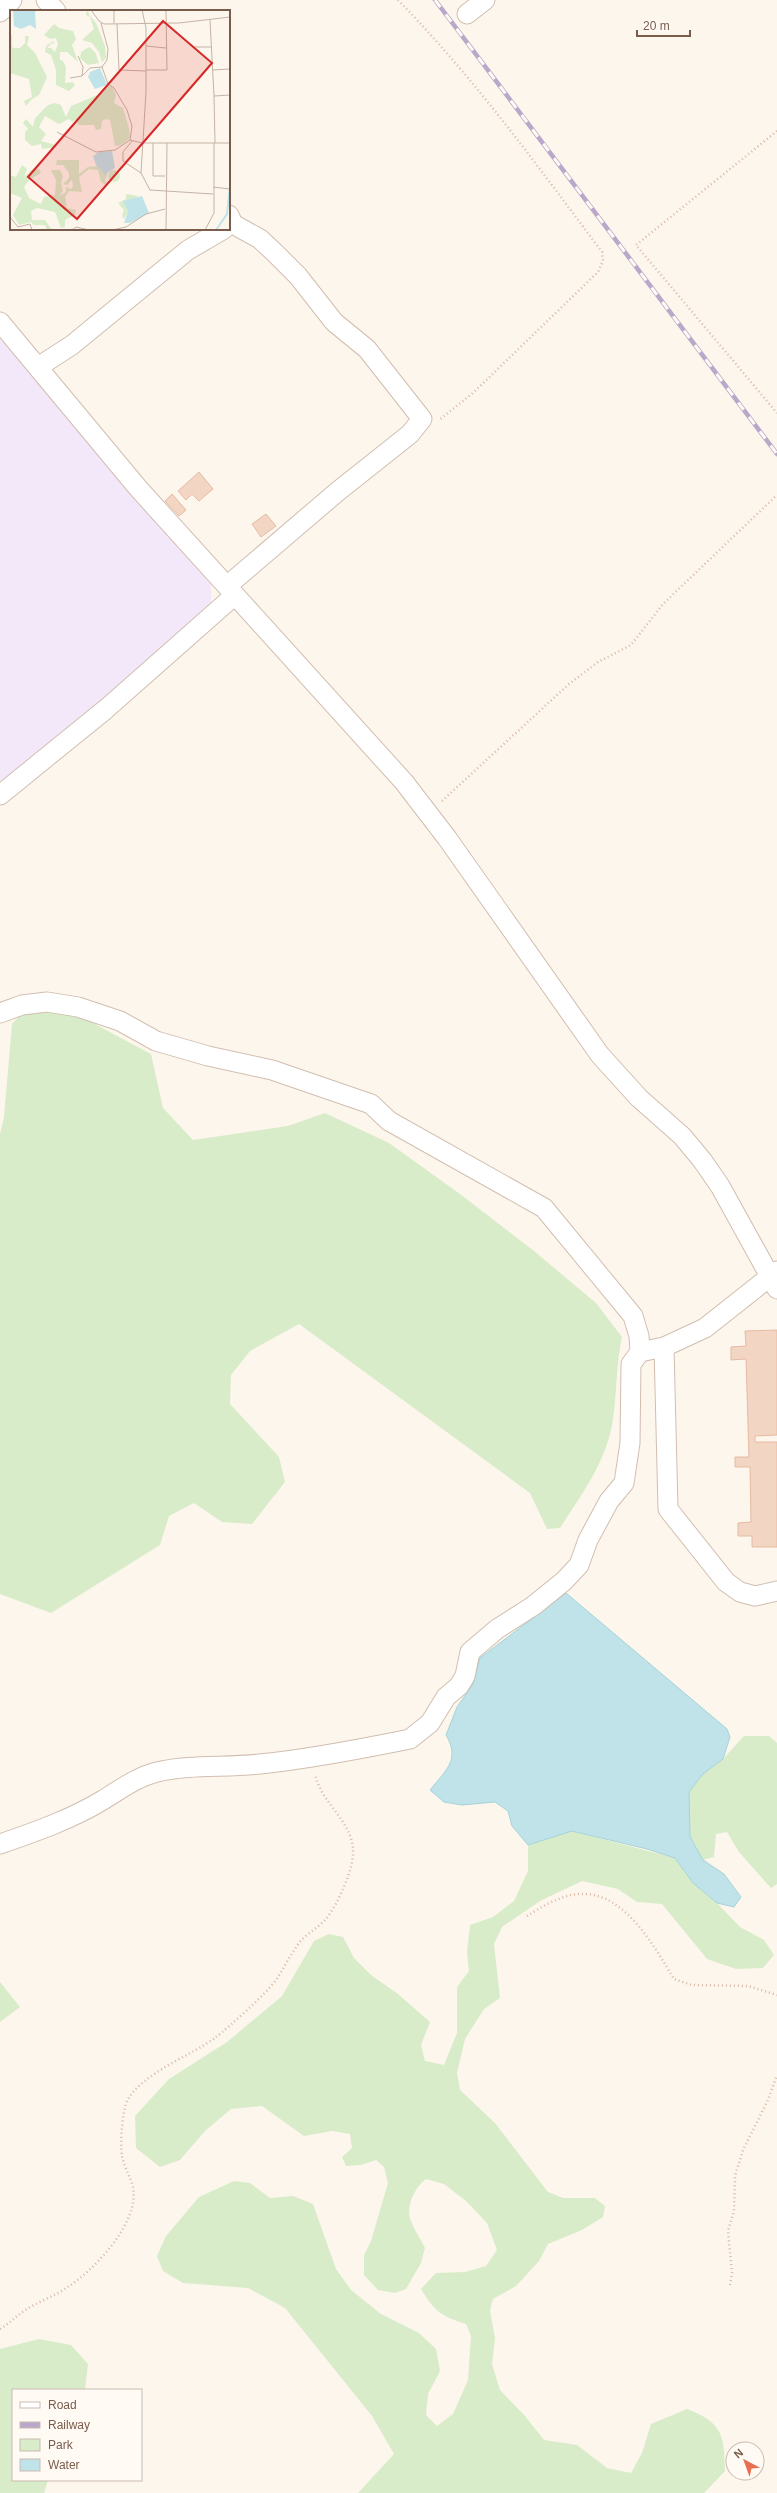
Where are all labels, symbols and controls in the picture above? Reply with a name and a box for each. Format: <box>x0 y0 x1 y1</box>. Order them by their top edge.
inset map <box>10 10 230 230</box>
scale bar <box>637 12 690 38</box>
text: 20 m <box>643 19 670 33</box>
legend <box>12 2389 142 2481</box>
text: Road <box>48 2398 77 2412</box>
text: Railway <box>48 2418 90 2432</box>
text: Park <box>48 2438 74 2452</box>
north arrow <box>725 2441 765 2481</box>
text: N <box>732 2446 745 2461</box>
text: Water <box>48 2458 80 2472</box>

